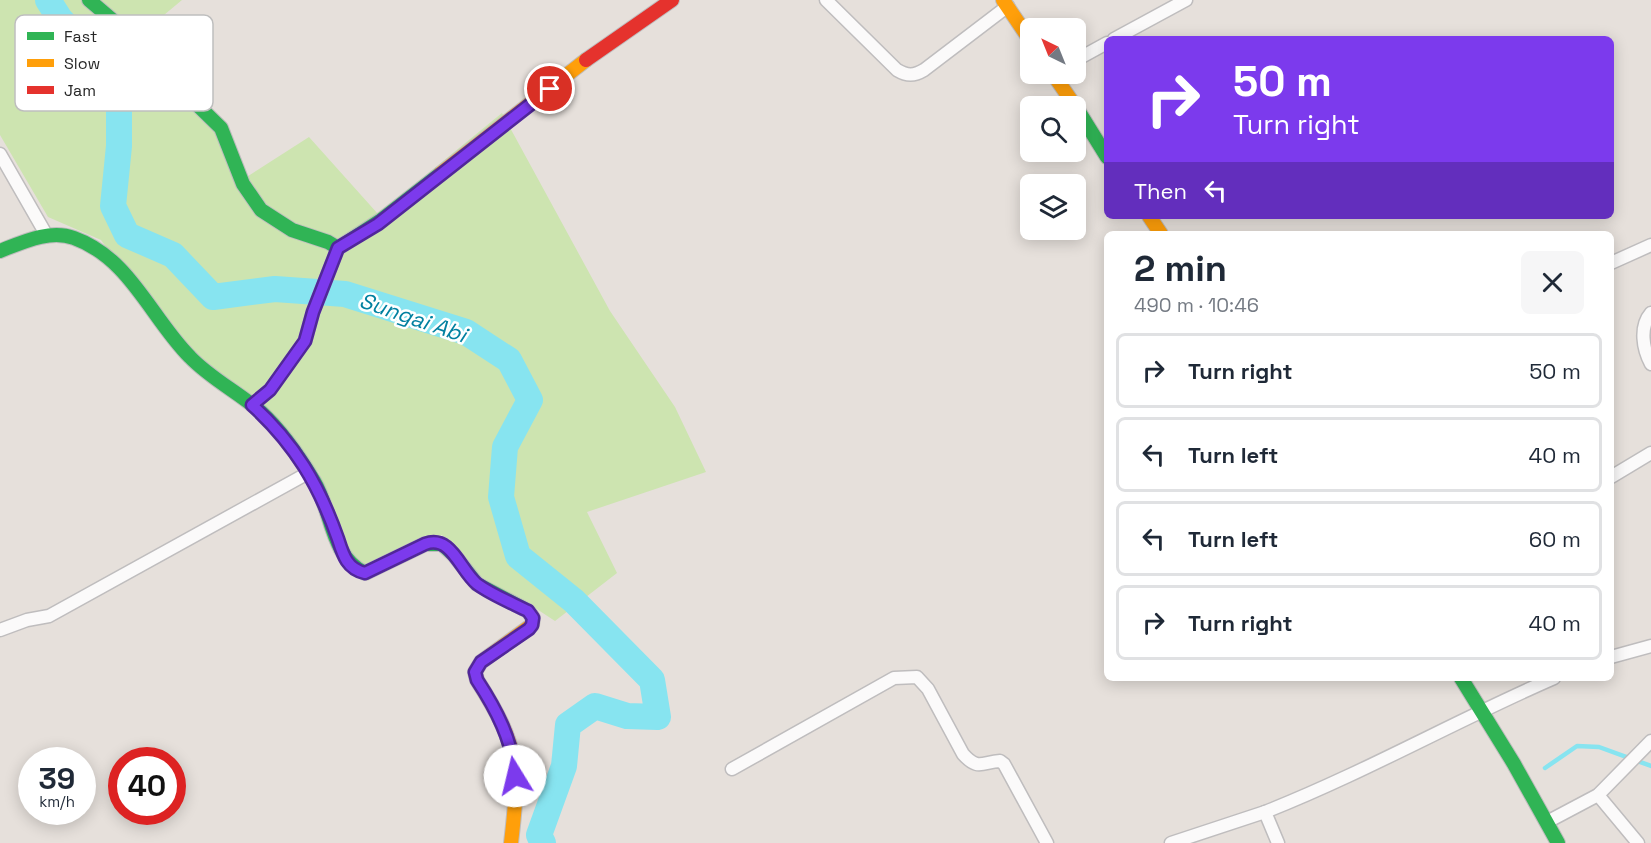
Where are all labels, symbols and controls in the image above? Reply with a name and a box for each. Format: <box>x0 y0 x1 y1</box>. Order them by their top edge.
legend <box>15 15 213 111</box>
north arrow <box>1020 18 1086 84</box>
map controls <box>1020 18 1086 240</box>
text: Fast <box>64 26 97 47</box>
text: Slow <box>64 53 100 74</box>
text: 50 m <box>1233 55 1332 108</box>
icon: right <box>1134 60 1212 138</box>
pin <box>524 63 575 114</box>
icon: arrive <box>533 72 566 105</box>
text: Jam <box>64 80 96 101</box>
button: search <box>1020 96 1086 162</box>
text: Turn right <box>1233 107 1360 142</box>
button: layers <box>1020 174 1086 240</box>
icon: left <box>1199 174 1232 207</box>
text: Then <box>1134 177 1187 205</box>
text: 2 min <box>1134 246 1227 292</box>
button: close <box>1521 251 1584 314</box>
water label: Sungai Abi <box>356 286 473 349</box>
text: 490 m · 10:46 <box>1134 292 1259 318</box>
icon: right <box>1137 354 1170 387</box>
text: Turn right <box>1188 357 1293 385</box>
text: 50 m <box>1529 357 1581 385</box>
icon: left <box>1137 438 1170 471</box>
text: Turn left <box>1188 441 1278 469</box>
text: 40 m <box>1529 441 1581 469</box>
icon: left <box>1137 522 1170 555</box>
text: Turn left <box>1188 525 1278 553</box>
text: 60 m <box>1529 525 1581 553</box>
icon: right <box>1137 606 1170 639</box>
text: Turn right <box>1188 609 1293 637</box>
text: 40 m <box>1529 609 1581 637</box>
position arrow <box>483 744 547 808</box>
speed limit sign: 40 <box>108 747 186 825</box>
text: 39 <box>39 759 75 798</box>
text: km/h <box>39 792 75 811</box>

